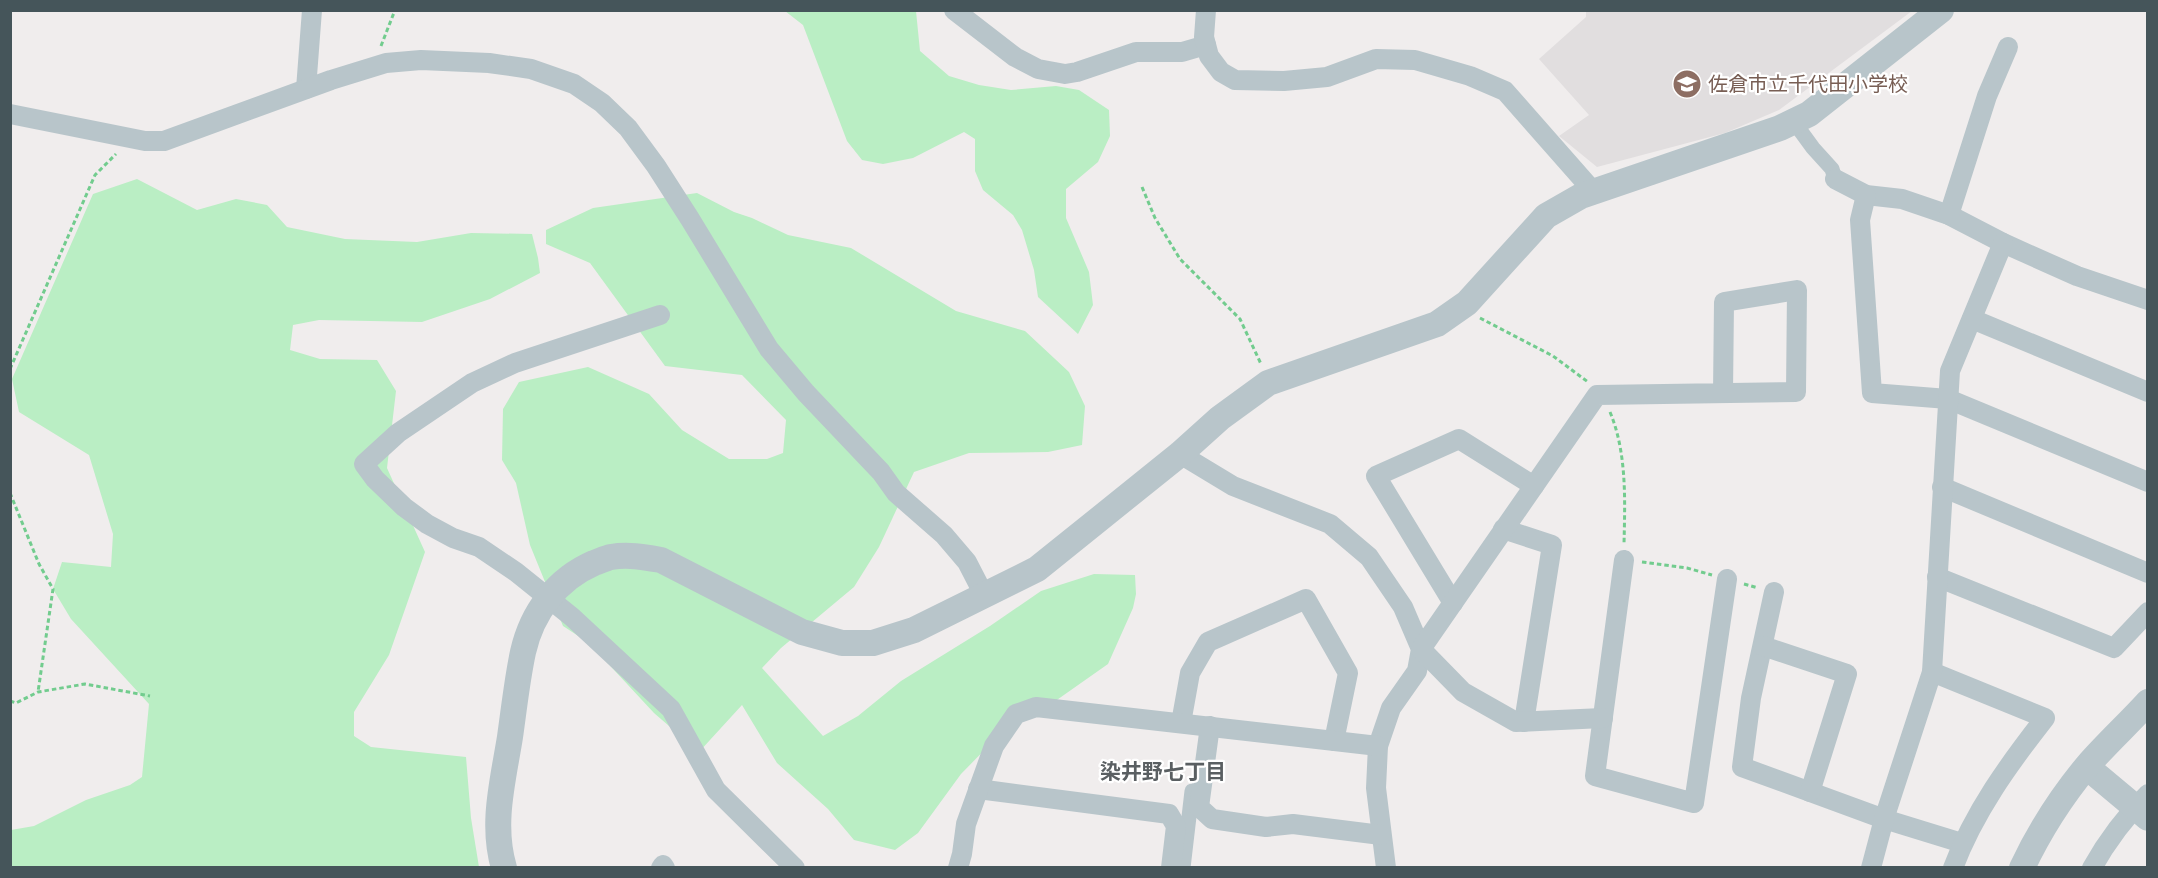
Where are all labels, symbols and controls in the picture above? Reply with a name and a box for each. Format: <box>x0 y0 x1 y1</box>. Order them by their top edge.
school or university icon: 佐倉市立千代田小学校 <box>1671 68 1703 100</box>
place label: 佐倉市立千代田小学校 <box>1708 72 1908 96</box>
district label: 染井野七丁目 <box>1100 759 1226 784</box>

